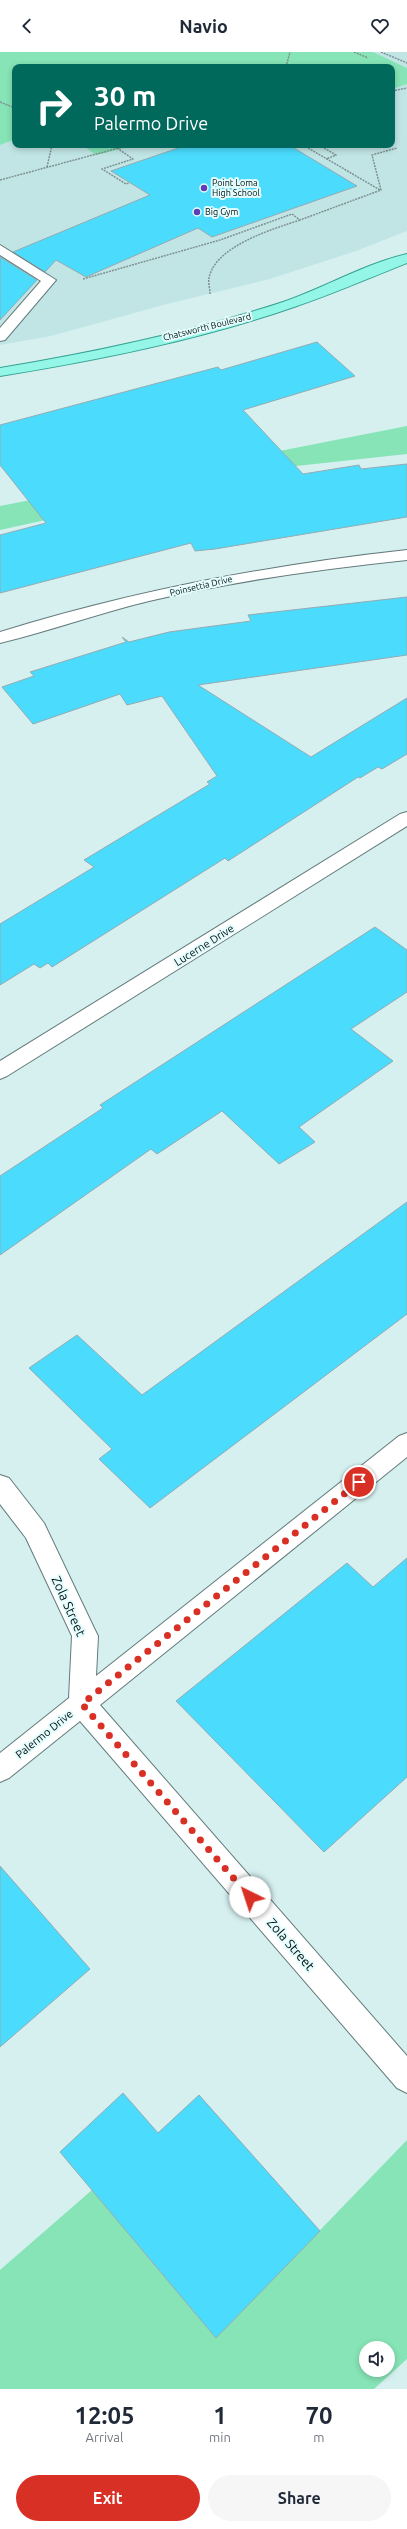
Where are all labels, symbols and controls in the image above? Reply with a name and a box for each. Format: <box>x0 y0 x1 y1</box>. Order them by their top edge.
icon: back <box>16 15 38 37</box>
icon: heart <box>369 15 391 37</box>
text: Navio <box>179 16 228 36</box>
icon: right <box>28 80 80 132</box>
text: 30 m <box>94 80 156 111</box>
text: Palermo Drive <box>94 113 208 133</box>
place label: Point Loma High School <box>212 178 260 198</box>
marker: Point Loma High School <box>199 183 209 193</box>
marker: Big Gym <box>192 207 202 217</box>
place label: Big Gym <box>205 207 238 217</box>
street label: Chatsworth Boulevard <box>162 311 252 343</box>
street label: Poinsettia Drive <box>169 574 233 598</box>
street label: Lucerne Drive <box>172 922 236 968</box>
pin <box>342 1465 376 1499</box>
icon: arrive <box>348 1471 370 1493</box>
street label: Zola Street <box>50 1574 88 1638</box>
street label: Palermo Drive <box>13 1707 75 1761</box>
position arrow <box>229 1876 271 1918</box>
street label: Zola Street <box>265 1915 317 1973</box>
map controls <box>359 2341 395 2377</box>
button: sound <box>359 2341 395 2377</box>
text: 12:05 <box>75 2402 135 2429</box>
text: 1 <box>213 2402 227 2429</box>
text: 70 <box>305 2402 332 2429</box>
text: Arrival <box>86 2430 123 2444</box>
text: min <box>209 2430 231 2444</box>
text: m <box>313 2430 325 2444</box>
button: Exit <box>16 2475 200 2521</box>
button: Share <box>208 2475 391 2521</box>

